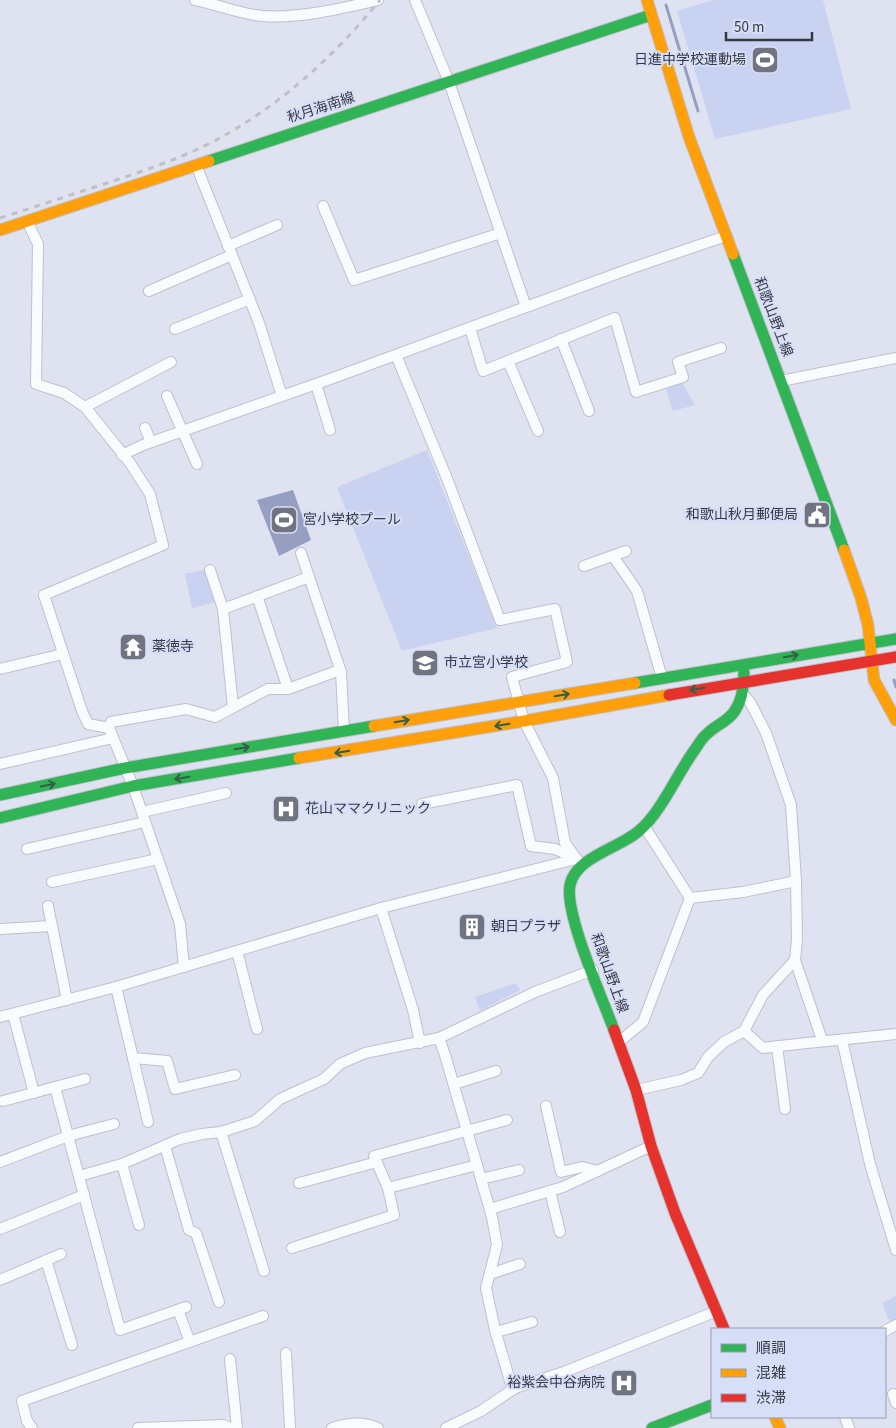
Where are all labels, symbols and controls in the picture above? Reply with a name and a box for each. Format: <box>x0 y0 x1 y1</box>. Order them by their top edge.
scale bar <box>726 10 812 42</box>
text: 50 m <box>734 17 764 38</box>
sports icon: 日進中学校運動場 <box>750 45 780 75</box>
place label: 日進中学校運動場 <box>634 50 746 70</box>
street label: 秋月海南線 <box>285 88 357 128</box>
street label: 和歌山野上線 <box>749 274 797 360</box>
public building icon: 和歌山秋月郵便局 <box>802 500 832 530</box>
sports icon: 宮小学校プール <box>269 505 299 535</box>
place label: 和歌山秋月郵便局 <box>686 505 798 525</box>
place label: 宮小学校プール <box>303 510 401 530</box>
temple icon: 薬徳寺 <box>118 632 148 662</box>
place label: 薬徳寺 <box>152 637 194 657</box>
school or university icon: 市立宮小学校 <box>410 648 440 678</box>
one-way arrow <box>783 651 799 661</box>
place label: 市立宮小学校 <box>444 653 528 673</box>
one-way arrow <box>689 685 705 695</box>
one-way arrow <box>554 689 570 699</box>
one-way arrow <box>394 716 410 726</box>
one-way arrow <box>495 720 511 730</box>
one-way arrow <box>233 743 249 753</box>
one-way arrow <box>334 747 350 757</box>
one-way arrow <box>174 774 190 784</box>
one-way arrow <box>39 780 55 789</box>
hospital icon: 花山ママクリニック <box>271 794 301 824</box>
place label: 花山ママクリニック <box>305 799 431 819</box>
building icon: 朝日プラザ <box>457 912 487 942</box>
place label: 朝日プラザ <box>491 917 561 937</box>
street label: 和歌山野上線 <box>585 930 633 1016</box>
legend <box>711 1328 886 1418</box>
text: 順調 <box>756 1338 786 1359</box>
text: 混雑 <box>756 1363 786 1384</box>
hospital icon: 裕紫会中谷病院 <box>609 1368 639 1398</box>
place label: 裕紫会中谷病院 <box>507 1373 605 1393</box>
text: 渋滞 <box>756 1388 786 1409</box>

